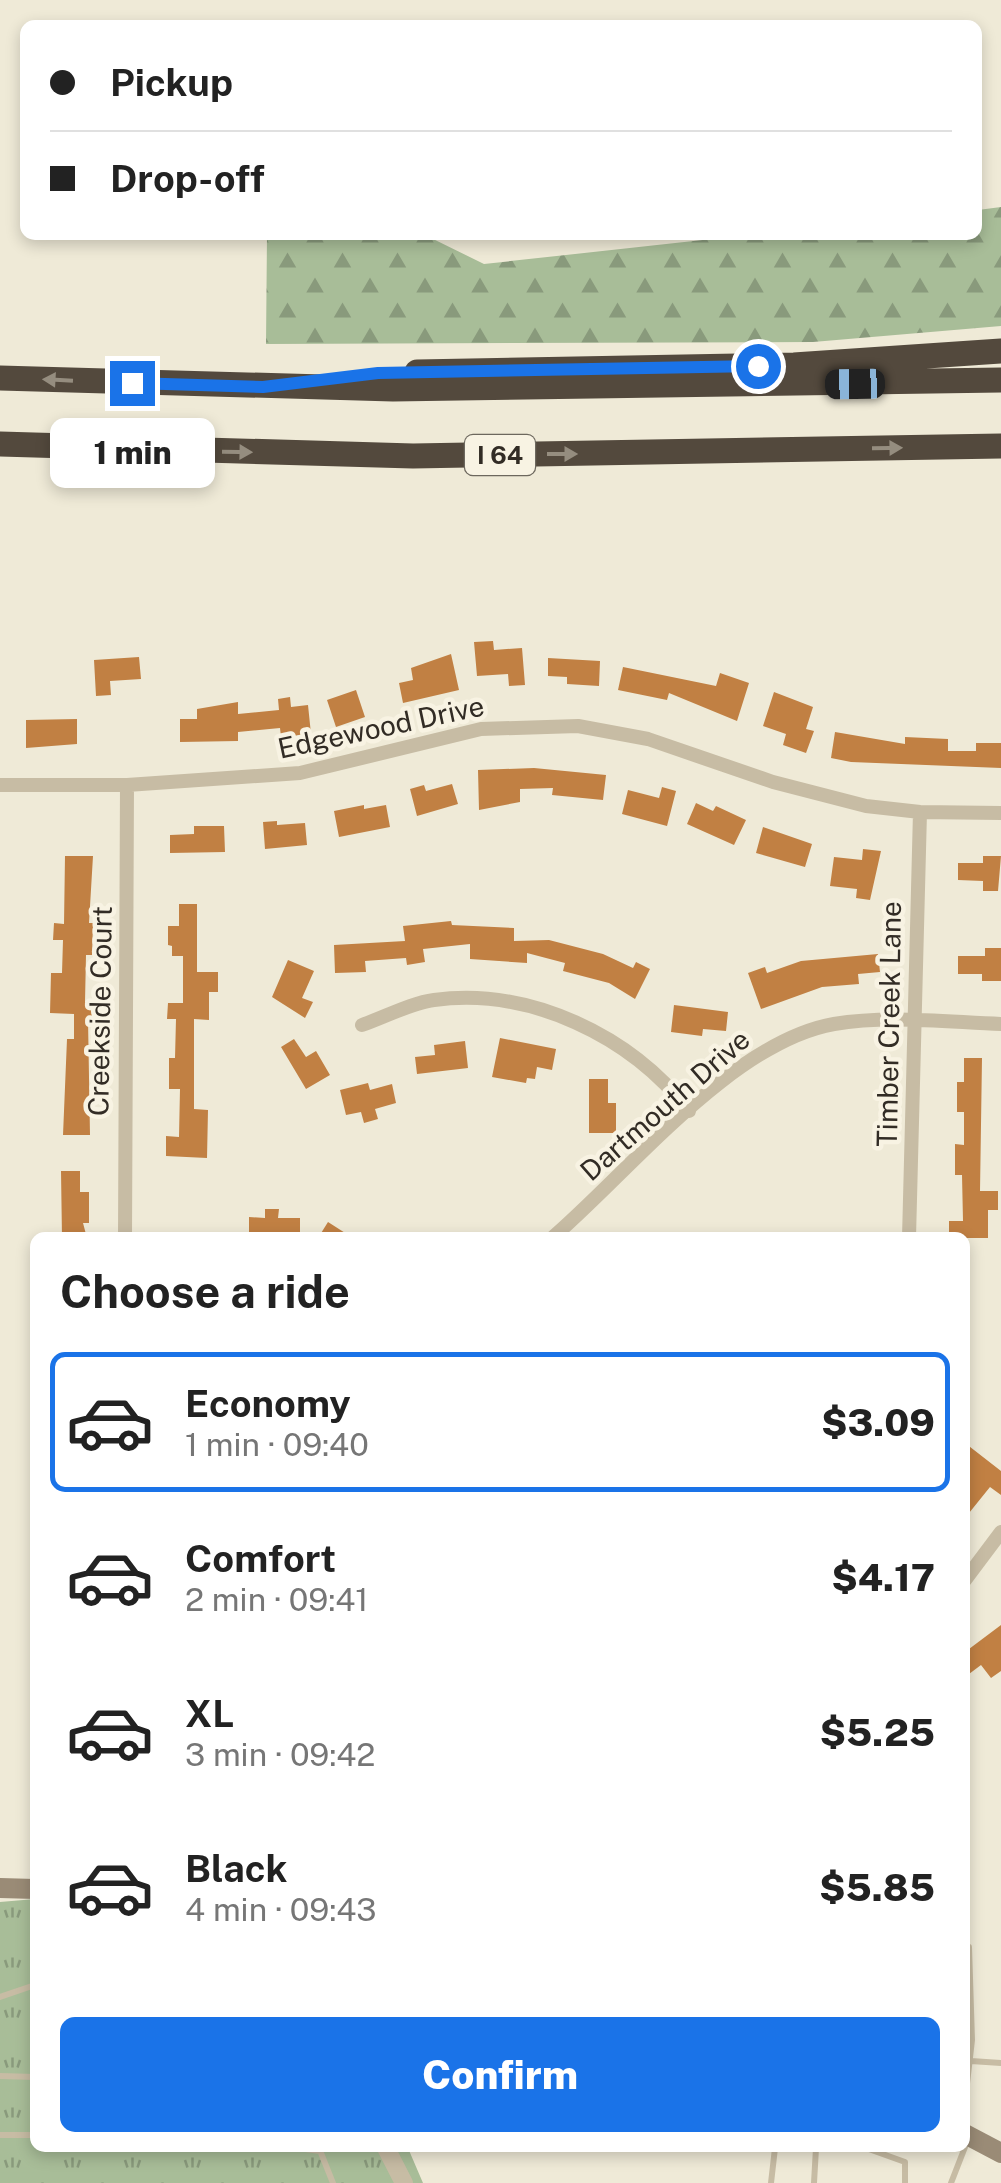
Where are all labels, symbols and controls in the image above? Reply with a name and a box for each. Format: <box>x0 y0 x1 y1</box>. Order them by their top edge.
text: Pickup <box>110 60 233 105</box>
text: Drop-off <box>110 156 265 201</box>
route start <box>736 344 781 389</box>
route end <box>110 361 155 406</box>
car <box>825 368 885 400</box>
one-way arrow <box>42 372 74 388</box>
callout: 1 min <box>49 418 214 488</box>
text: 1 min <box>93 434 172 471</box>
road number: I 64 <box>465 435 535 475</box>
one-way arrow <box>872 440 904 456</box>
one-way arrow <box>222 444 254 460</box>
one-way arrow <box>547 446 579 462</box>
street label: Edgewood Drive <box>275 689 487 765</box>
street label: Timber Creek Lane <box>870 901 907 1147</box>
street label: Creekside Court <box>81 906 118 1116</box>
street label: Dartmouth Drive <box>573 1022 756 1187</box>
text: Choose a ride <box>60 1265 350 1318</box>
icon: car <box>65 1377 155 1467</box>
text: Economy <box>185 1381 351 1426</box>
text: $3.09 <box>821 1400 935 1445</box>
text: 1 min · 09:40 <box>185 1426 369 1463</box>
icon: car <box>65 1532 155 1622</box>
text: Comfort <box>185 1536 336 1581</box>
text: $4.17 <box>831 1555 935 1600</box>
text: 2 min · 09:41 <box>185 1581 368 1618</box>
icon: car <box>65 1687 155 1777</box>
text: XL <box>185 1691 234 1736</box>
text: $5.25 <box>820 1710 935 1755</box>
text: 3 min · 09:42 <box>185 1736 375 1773</box>
icon: car <box>65 1842 155 1932</box>
text: Black <box>185 1846 288 1891</box>
text: $5.85 <box>819 1865 935 1910</box>
text: 4 min · 09:43 <box>185 1891 376 1928</box>
button: Confirm <box>60 2017 940 2132</box>

